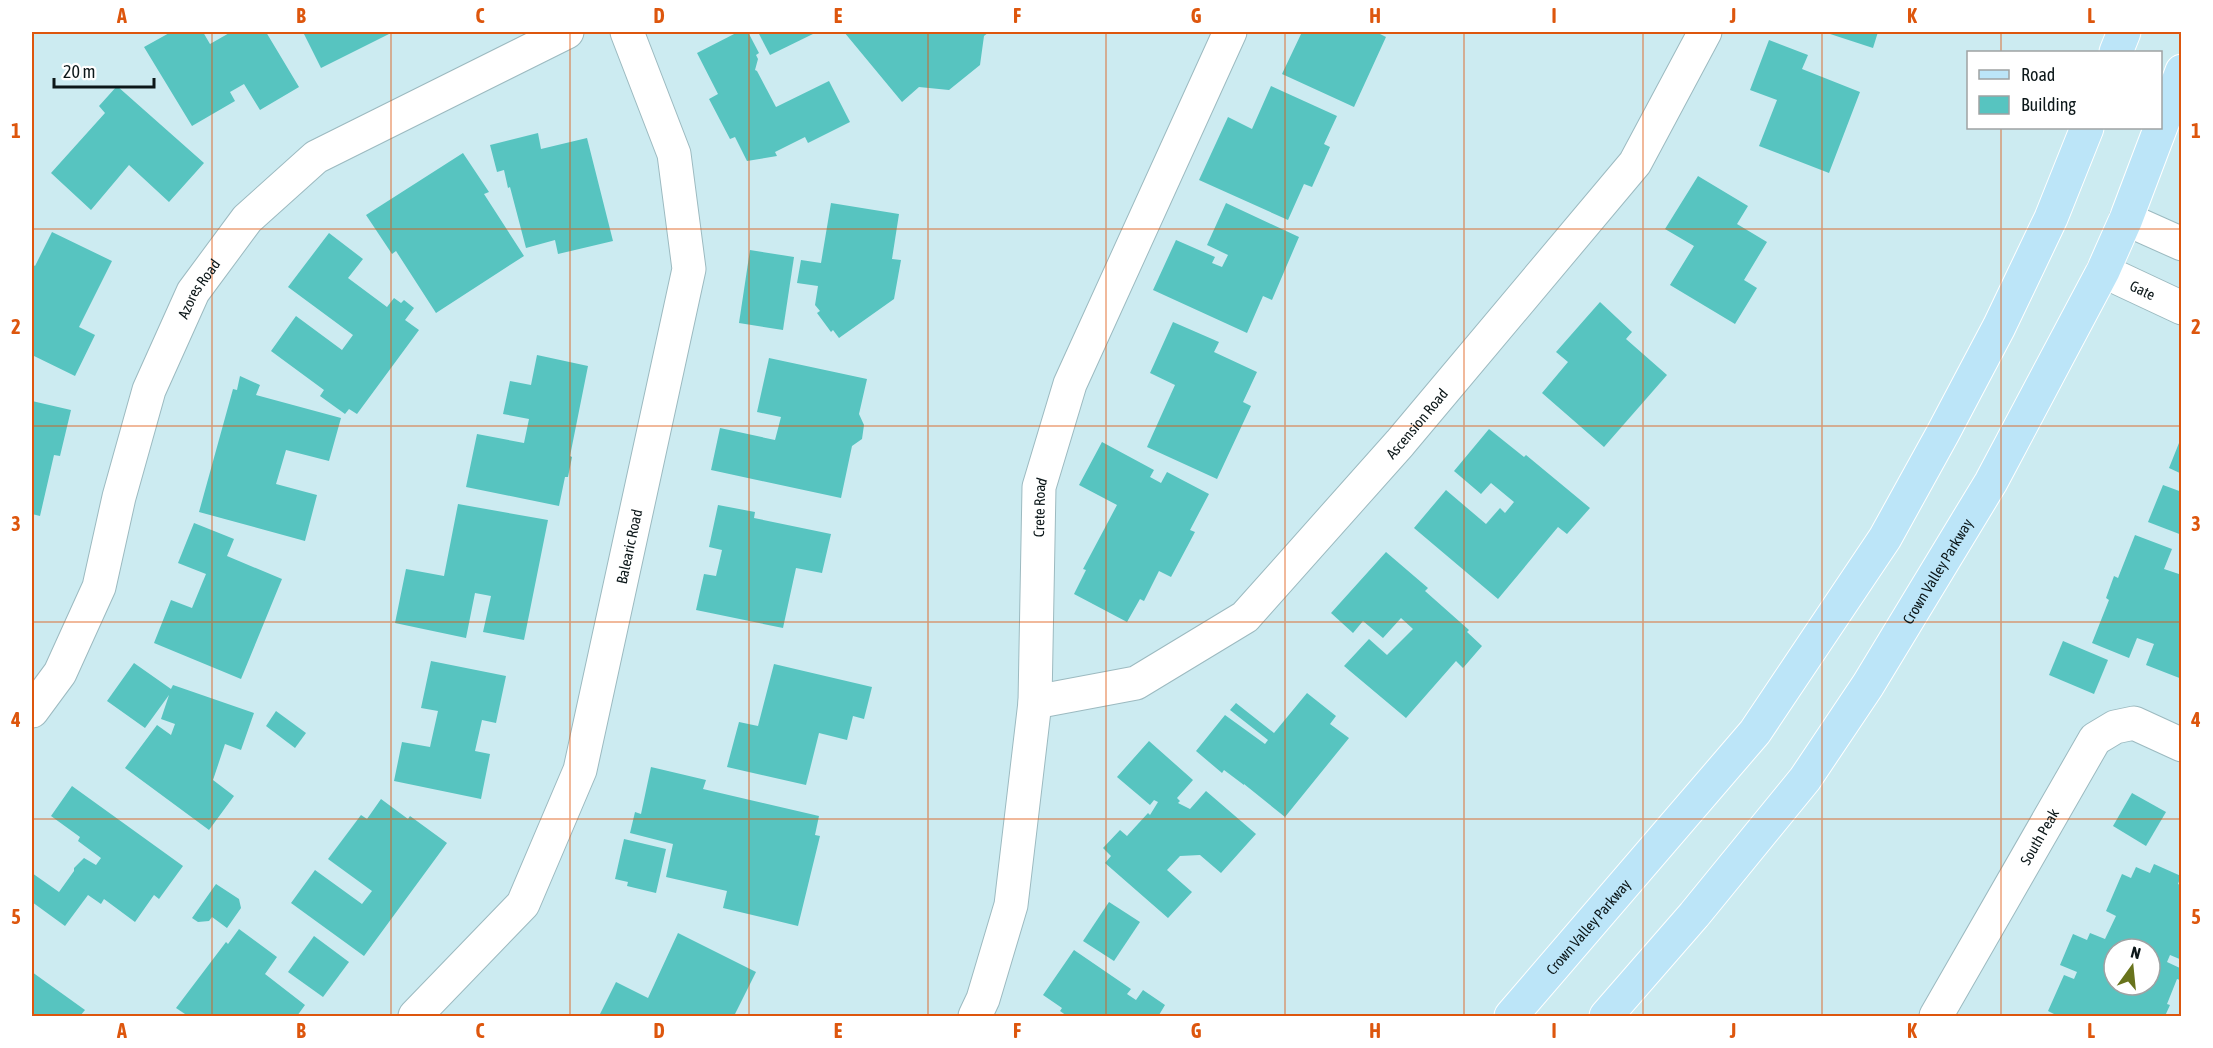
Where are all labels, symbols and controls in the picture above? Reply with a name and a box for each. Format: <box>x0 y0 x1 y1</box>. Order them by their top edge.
text: A <box>116 4 127 27</box>
text: B <box>296 4 306 27</box>
text: C <box>476 4 485 27</box>
text: D <box>653 4 665 27</box>
text: E <box>834 4 843 27</box>
text: F <box>1013 4 1021 27</box>
text: G <box>1191 4 1202 27</box>
text: H <box>1369 4 1381 27</box>
text: I <box>1551 4 1557 27</box>
text: J <box>1729 4 1736 27</box>
text: K <box>1907 4 1917 27</box>
text: L <box>2087 4 2095 27</box>
scale bar <box>54 51 154 89</box>
legend <box>1967 51 2162 129</box>
text: 20 m <box>63 61 95 82</box>
text: Road <box>2021 64 2055 85</box>
text: Building <box>2021 94 2076 115</box>
text: 1 <box>11 119 21 142</box>
text: 1 <box>2191 119 2201 142</box>
street label: Azores Road <box>174 255 223 321</box>
street label: Gate <box>2128 276 2158 303</box>
text: 2 <box>11 315 21 338</box>
text: 2 <box>2191 315 2201 338</box>
street label: Ascension Road <box>1382 385 1451 462</box>
street label: Crete Road <box>1030 475 1050 537</box>
street label: Balearic Road <box>612 508 645 585</box>
text: 3 <box>11 512 21 535</box>
text: 3 <box>2191 512 2201 535</box>
street label: Crown Valley Parkway <box>1899 515 1975 627</box>
text: 4 <box>10 708 21 731</box>
text: 4 <box>2190 708 2201 731</box>
street label: South Peak <box>2016 805 2062 868</box>
street label: Crown Valley Parkway <box>1542 875 1633 978</box>
text: 5 <box>11 905 21 928</box>
text: 5 <box>2191 905 2201 928</box>
north arrow <box>2102 937 2162 997</box>
text: N <box>2129 943 2143 962</box>
text: A <box>116 1019 127 1042</box>
text: B <box>296 1019 306 1042</box>
text: C <box>476 1019 485 1042</box>
text: D <box>653 1019 665 1042</box>
text: E <box>834 1019 843 1042</box>
text: F <box>1013 1019 1021 1042</box>
text: G <box>1191 1019 1202 1042</box>
text: H <box>1369 1019 1381 1042</box>
text: I <box>1551 1019 1557 1042</box>
text: J <box>1729 1019 1736 1042</box>
text: K <box>1907 1019 1917 1042</box>
text: L <box>2087 1019 2095 1042</box>

